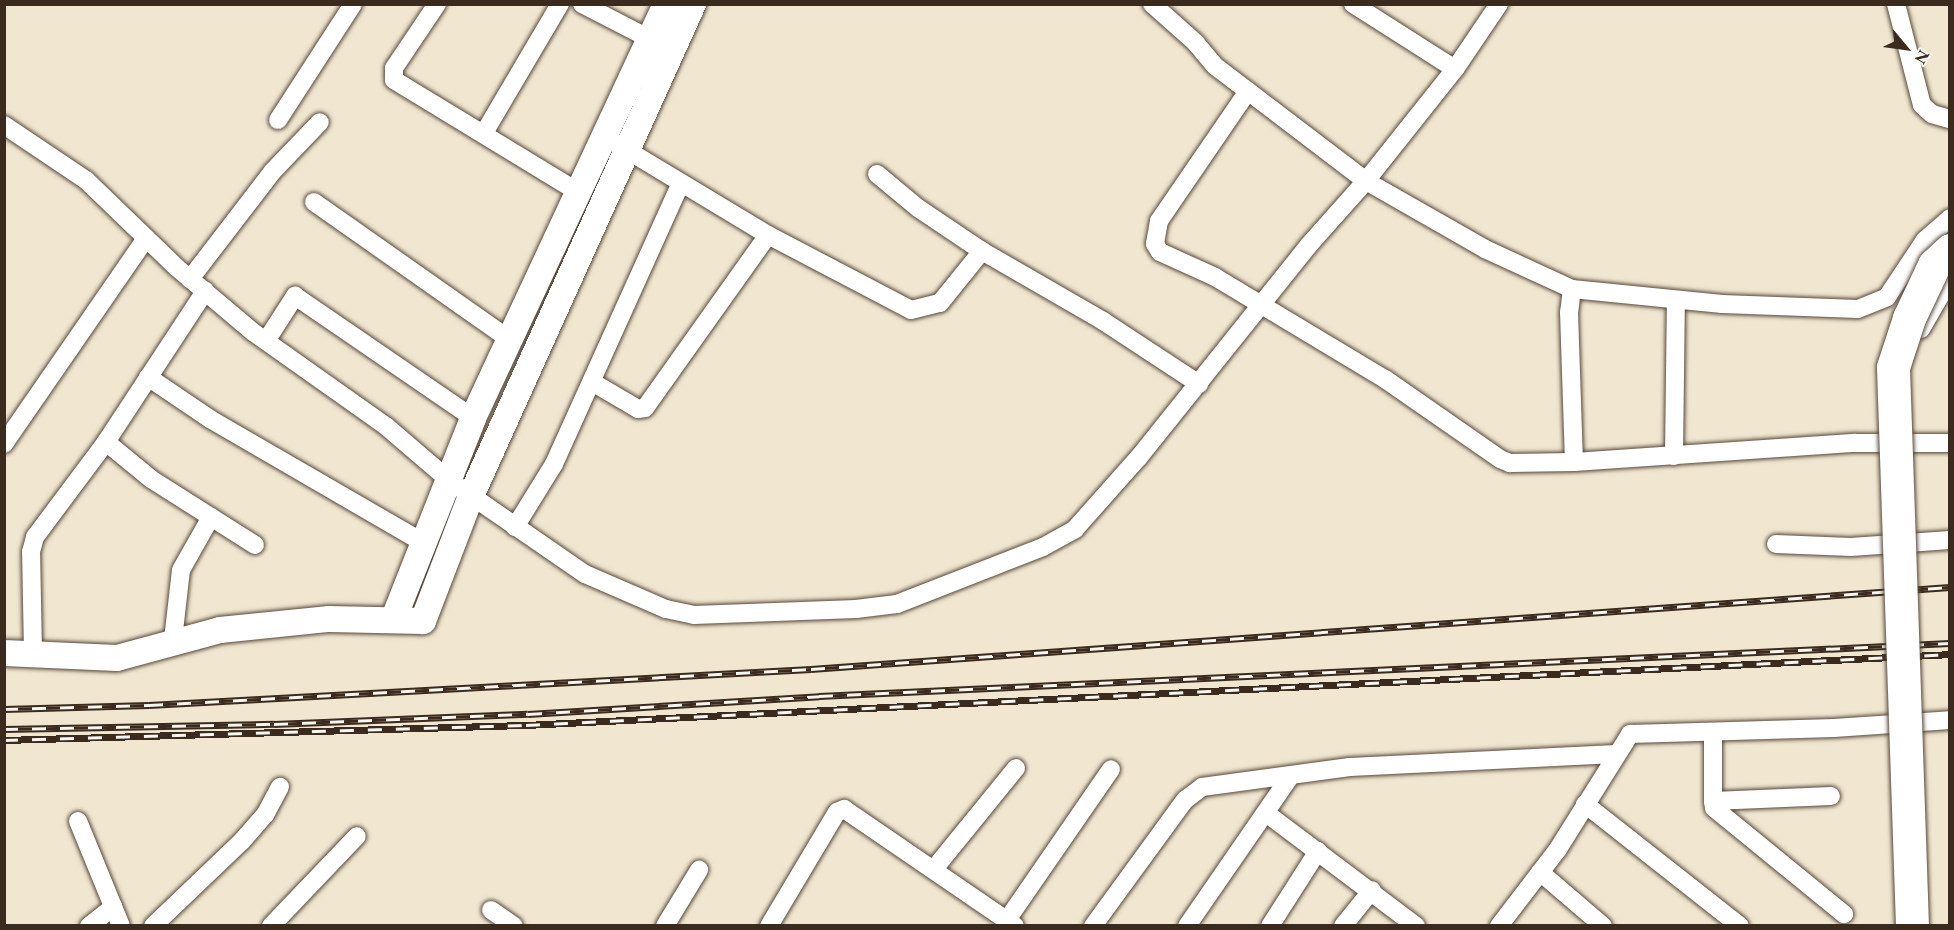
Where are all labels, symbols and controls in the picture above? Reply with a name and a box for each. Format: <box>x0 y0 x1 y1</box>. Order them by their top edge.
north arrow <box>1876 18 1936 78</box>
text: N <box>1910 46 1935 68</box>

